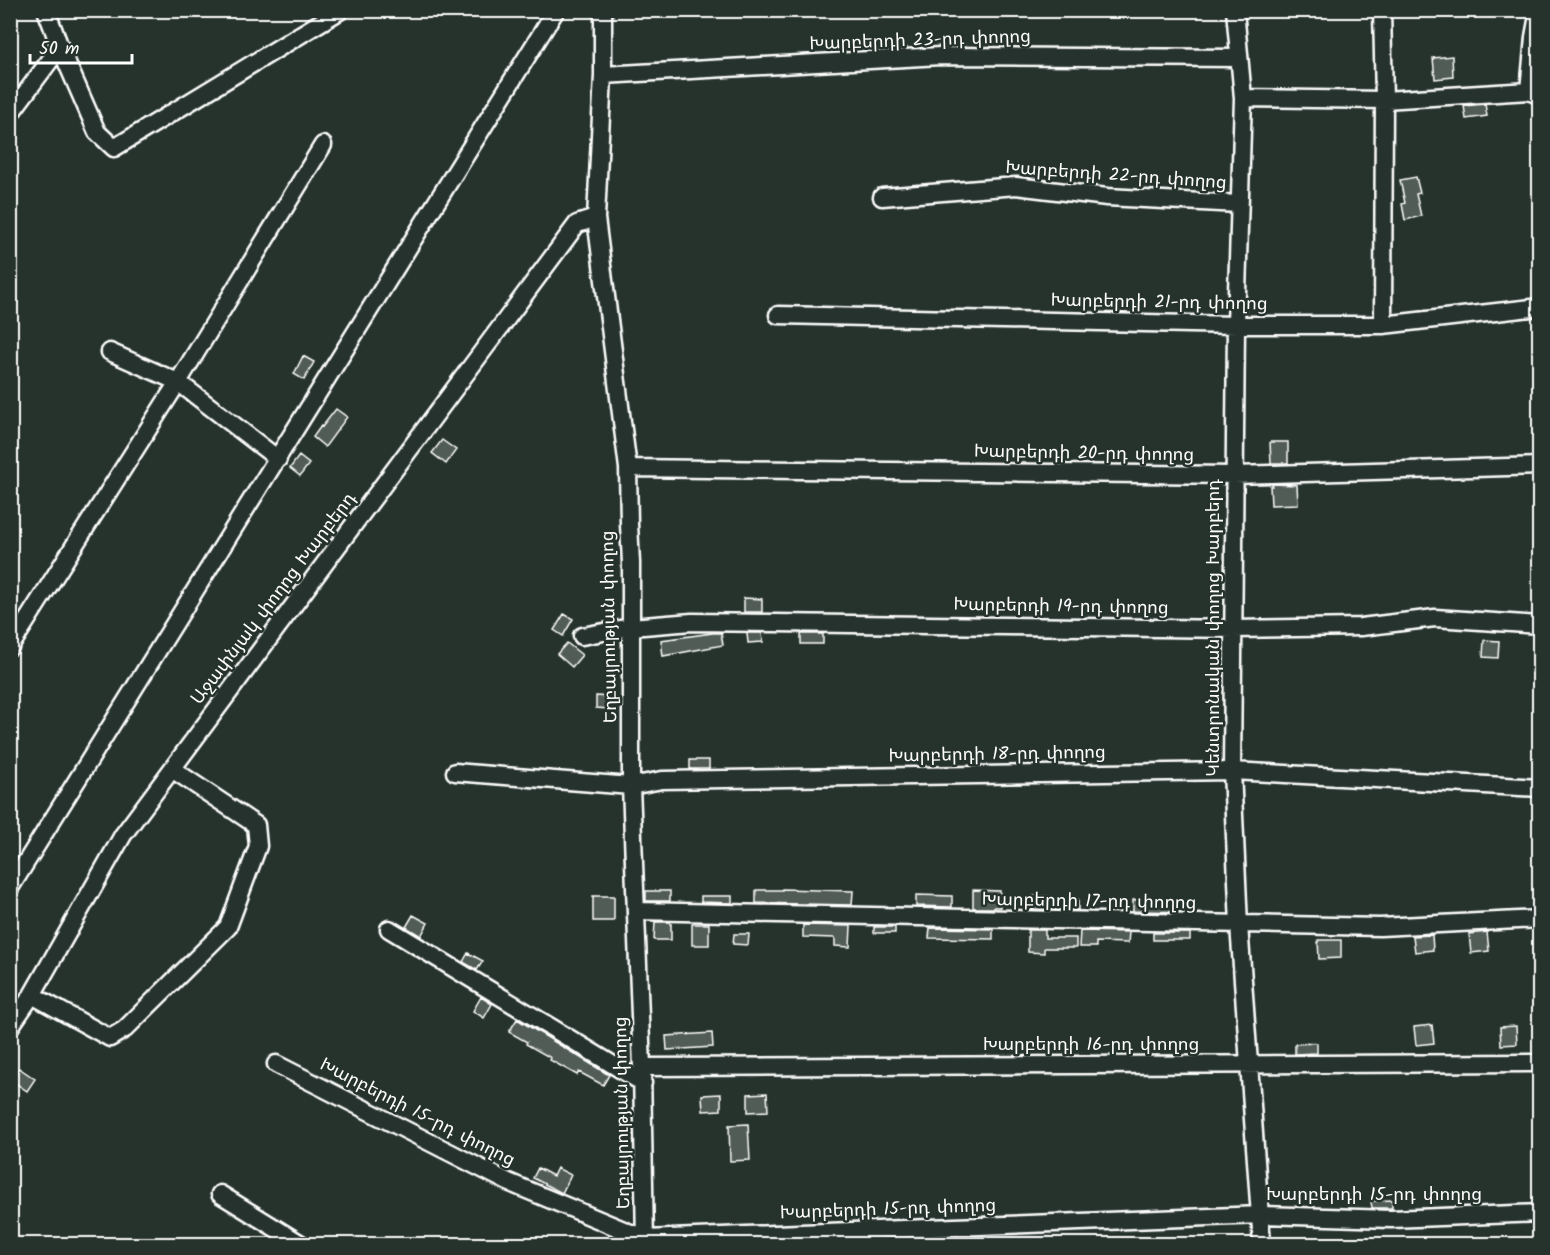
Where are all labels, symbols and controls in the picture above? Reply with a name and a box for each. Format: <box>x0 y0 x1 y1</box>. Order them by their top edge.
street label: Խարբերդի 23-րդ փողոց <box>809 23 1031 59</box>
scale bar <box>30 27 132 65</box>
text: 50 m <box>39 35 79 64</box>
street label: Խարբերդի 22-րդ փողոց <box>1004 154 1228 198</box>
street label: Խարբերդի 21-րդ փողոց <box>1050 287 1268 319</box>
street label: Խարբերդի 20-րդ փողոց <box>974 438 1194 470</box>
street label: Կենտրոնական փողոց Խարբերդ <box>1200 479 1229 777</box>
street label: Աջափնյակ փողոց Խարբերդ <box>184 486 364 712</box>
street label: Եղբայրության փողոց <box>594 530 626 724</box>
street label: Խարբերդի 19-րդ փողոց <box>953 591 1169 623</box>
street label: Խարբերդի 18-րդ փողոց <box>888 739 1106 771</box>
street label: Խարբերդի 17-րդ փողոց <box>981 886 1197 918</box>
street label: Եղբայրության փողոց <box>607 1016 639 1210</box>
street label: Խարբերդի 16-րդ փողոց <box>983 1031 1199 1060</box>
street label: Խարբերդի 15-րդ փողոց <box>314 1051 520 1175</box>
street label: Խարբերդի 15-րդ փողոց <box>1266 1181 1482 1210</box>
street label: Խարբերդի 15-րդ փողոց <box>779 1192 997 1228</box>

